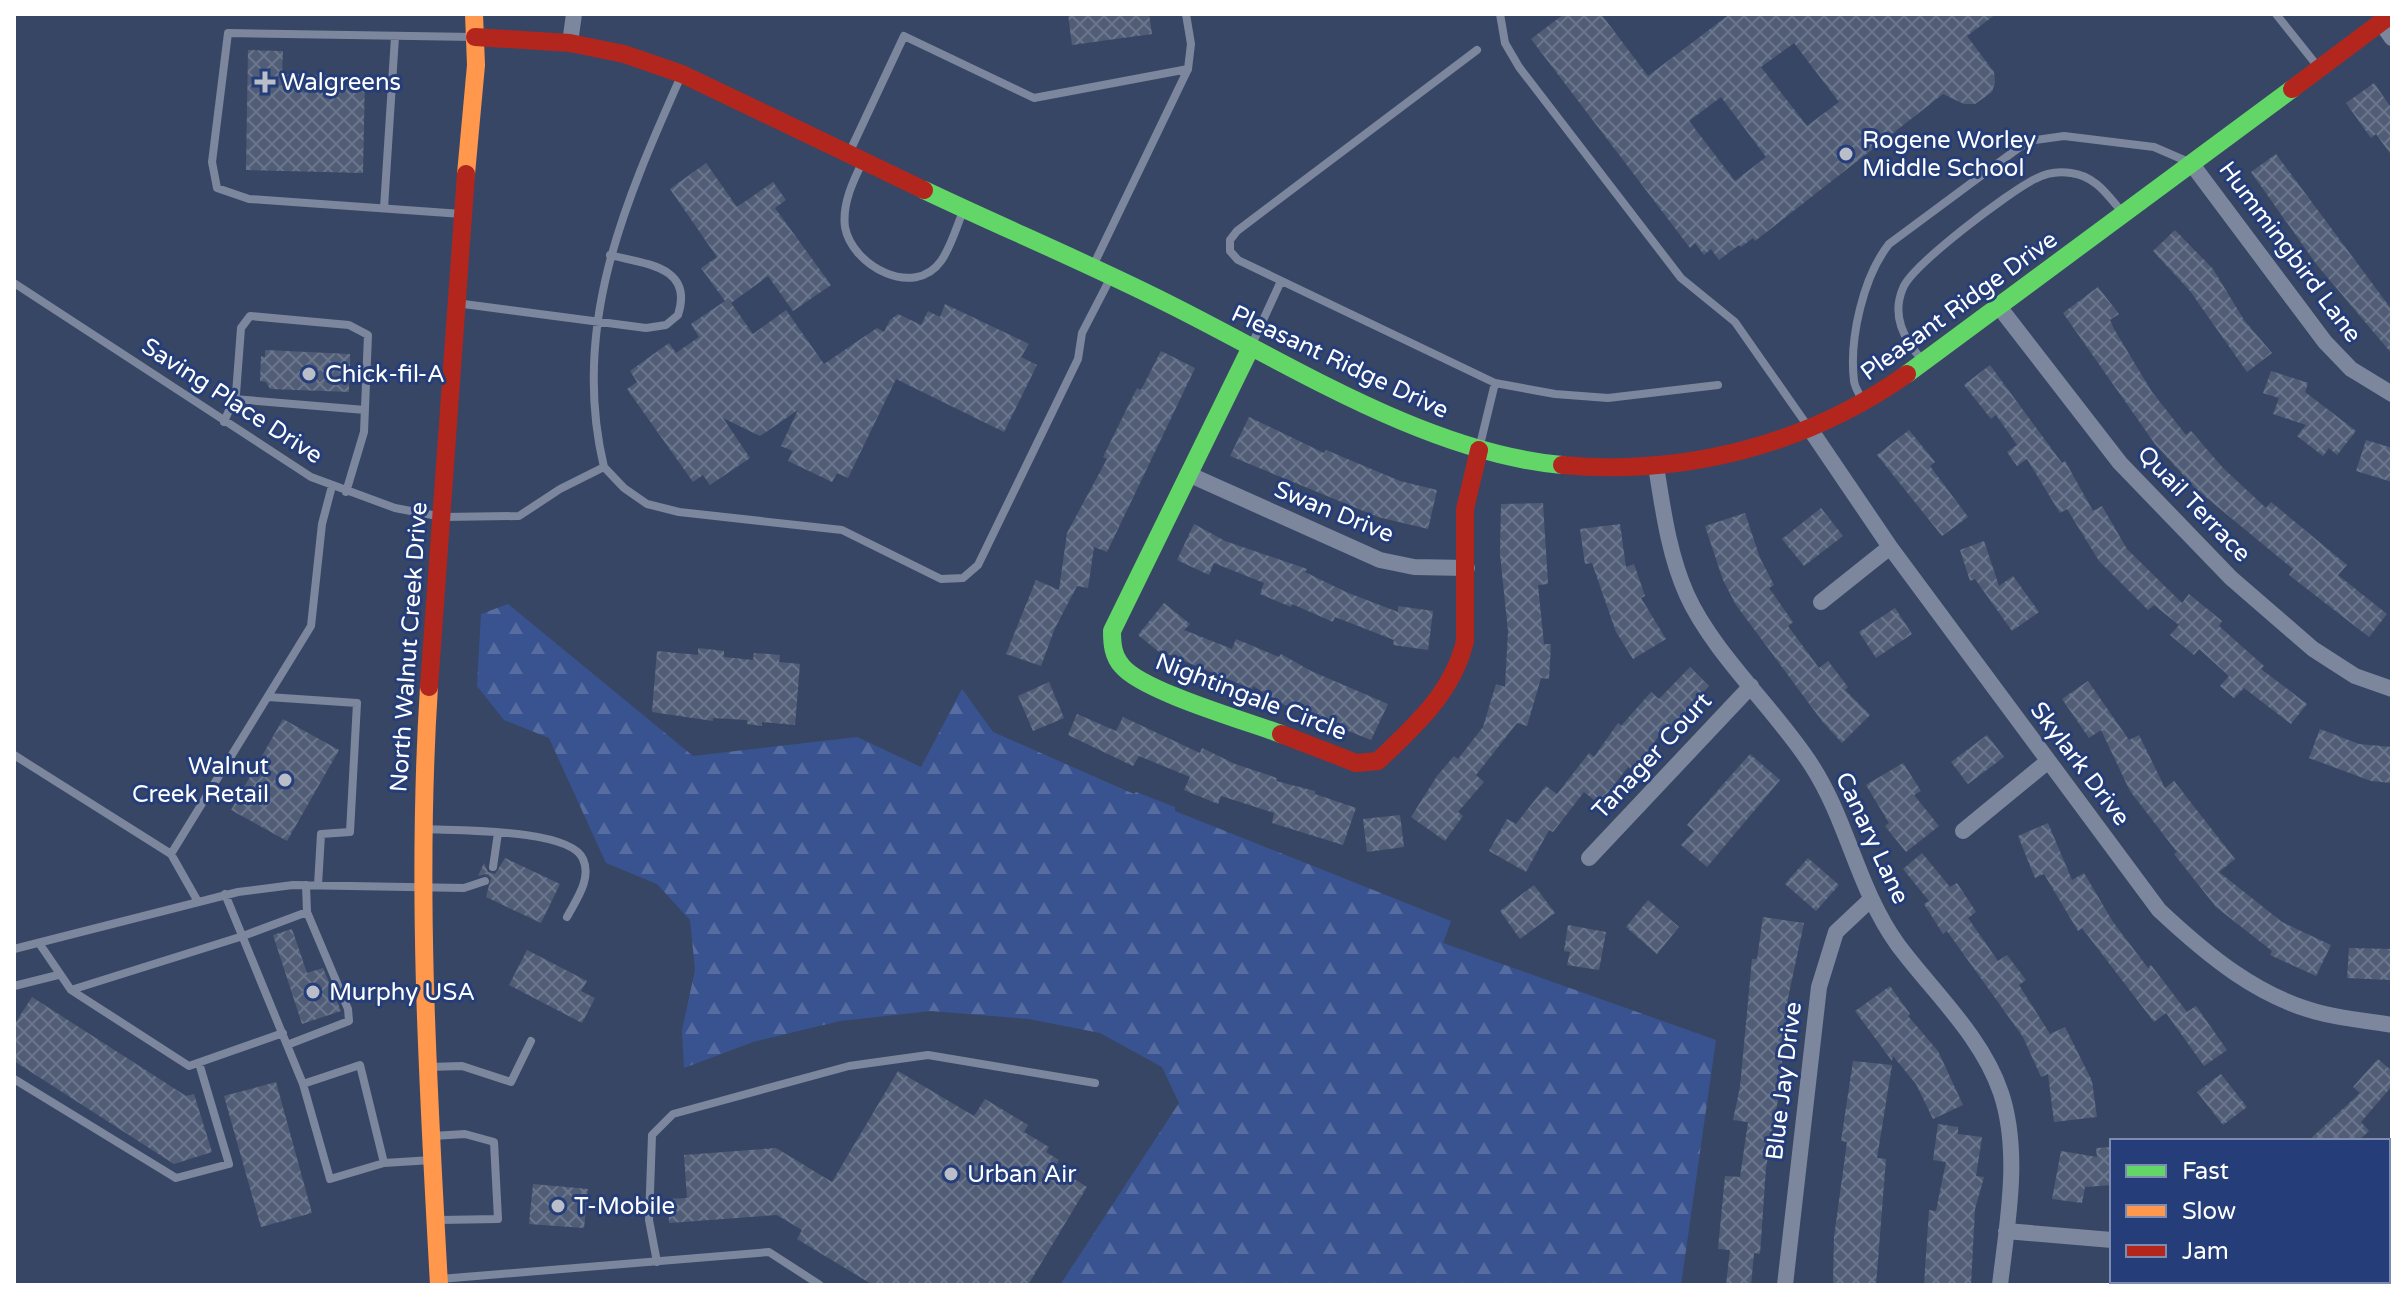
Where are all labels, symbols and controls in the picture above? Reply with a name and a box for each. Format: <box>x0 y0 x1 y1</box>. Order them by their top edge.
place label: Walgreens <box>281 68 401 97</box>
marker: Walgreens <box>256 73 274 91</box>
place label: Rogene Worley Middle School <box>1862 126 2036 183</box>
marker: Rogene Worley Middle School <box>1837 145 1855 163</box>
street label: Hummingbird Lane <box>2212 156 2368 348</box>
street label: Pleasant Ridge Drive <box>1855 225 2063 387</box>
street label: Pleasant Ridge Drive <box>1227 299 1453 425</box>
street label: Saving Place Drive <box>136 332 328 470</box>
place label: Chick-fil-A <box>325 360 445 389</box>
marker: Chick-fil-A <box>300 365 318 383</box>
street label: Quail Terrace <box>2131 440 2257 568</box>
street label: Swan Drive <box>1270 475 1398 549</box>
street label: North Walnut Creek Drive <box>384 501 434 793</box>
street label: Nightingale Circle <box>1151 647 1351 747</box>
street label: Tanager Court <box>1586 687 1718 825</box>
street label: Skylark Drive <box>2024 696 2136 832</box>
place label: Walnut Creek Retail <box>132 752 269 809</box>
street label: Canary Lane <box>1829 767 1915 909</box>
marker: Walnut Creek Retail <box>276 771 294 789</box>
place label: Murphy USA <box>329 978 475 1007</box>
marker: Murphy USA <box>304 983 322 1001</box>
street label: Blue Jay Drive <box>1760 1000 1808 1162</box>
legend <box>2110 1139 2390 1283</box>
text: Fast <box>2182 1157 2229 1186</box>
place label: Urban Air <box>967 1160 1077 1189</box>
marker: Urban Air <box>942 1165 960 1183</box>
place label: T-Mobile <box>574 1192 675 1221</box>
marker: T-Mobile <box>549 1197 567 1215</box>
text: Slow <box>2182 1197 2236 1226</box>
text: Jam <box>2182 1237 2229 1266</box>

